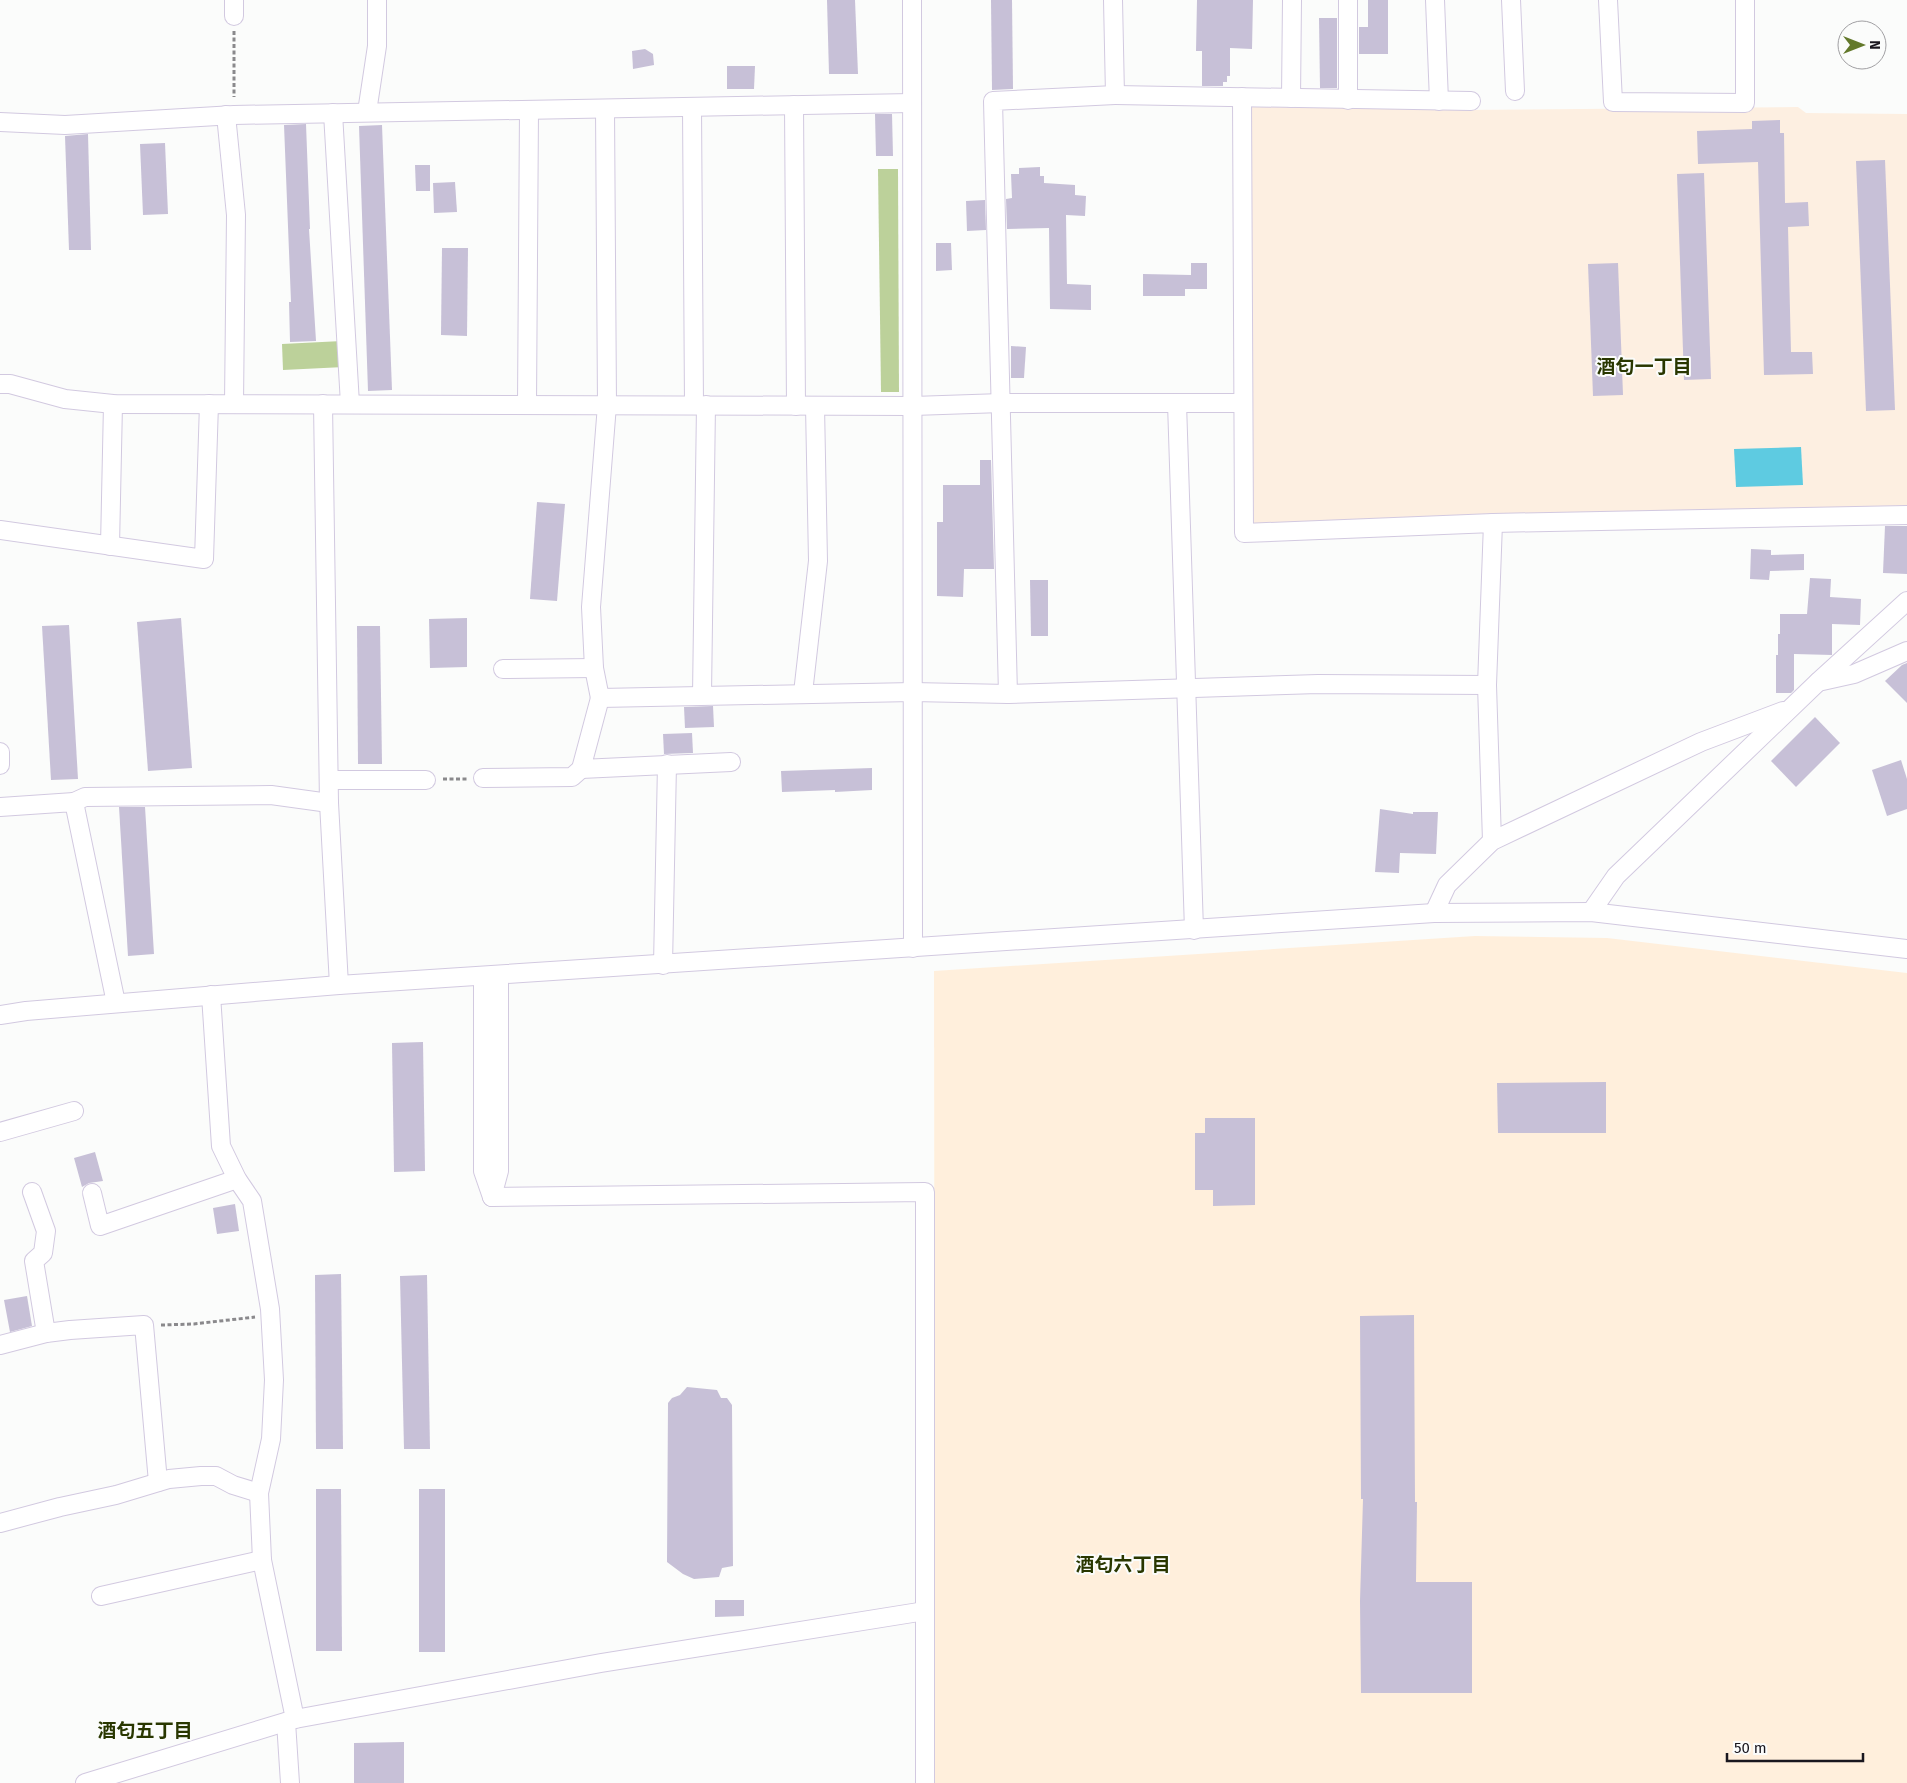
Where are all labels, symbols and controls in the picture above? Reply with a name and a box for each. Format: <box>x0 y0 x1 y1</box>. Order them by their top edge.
north arrow <box>1837 20 1887 70</box>
text: N <box>1866 40 1883 50</box>
district label: 酒匂一丁目 <box>1596 355 1692 378</box>
district label: 酒匂六丁目 <box>1075 1553 1171 1576</box>
district label: 酒匂五丁目 <box>97 1719 193 1742</box>
scale bar <box>1727 1730 1863 1762</box>
text: 50 m <box>1734 1739 1767 1757</box>

